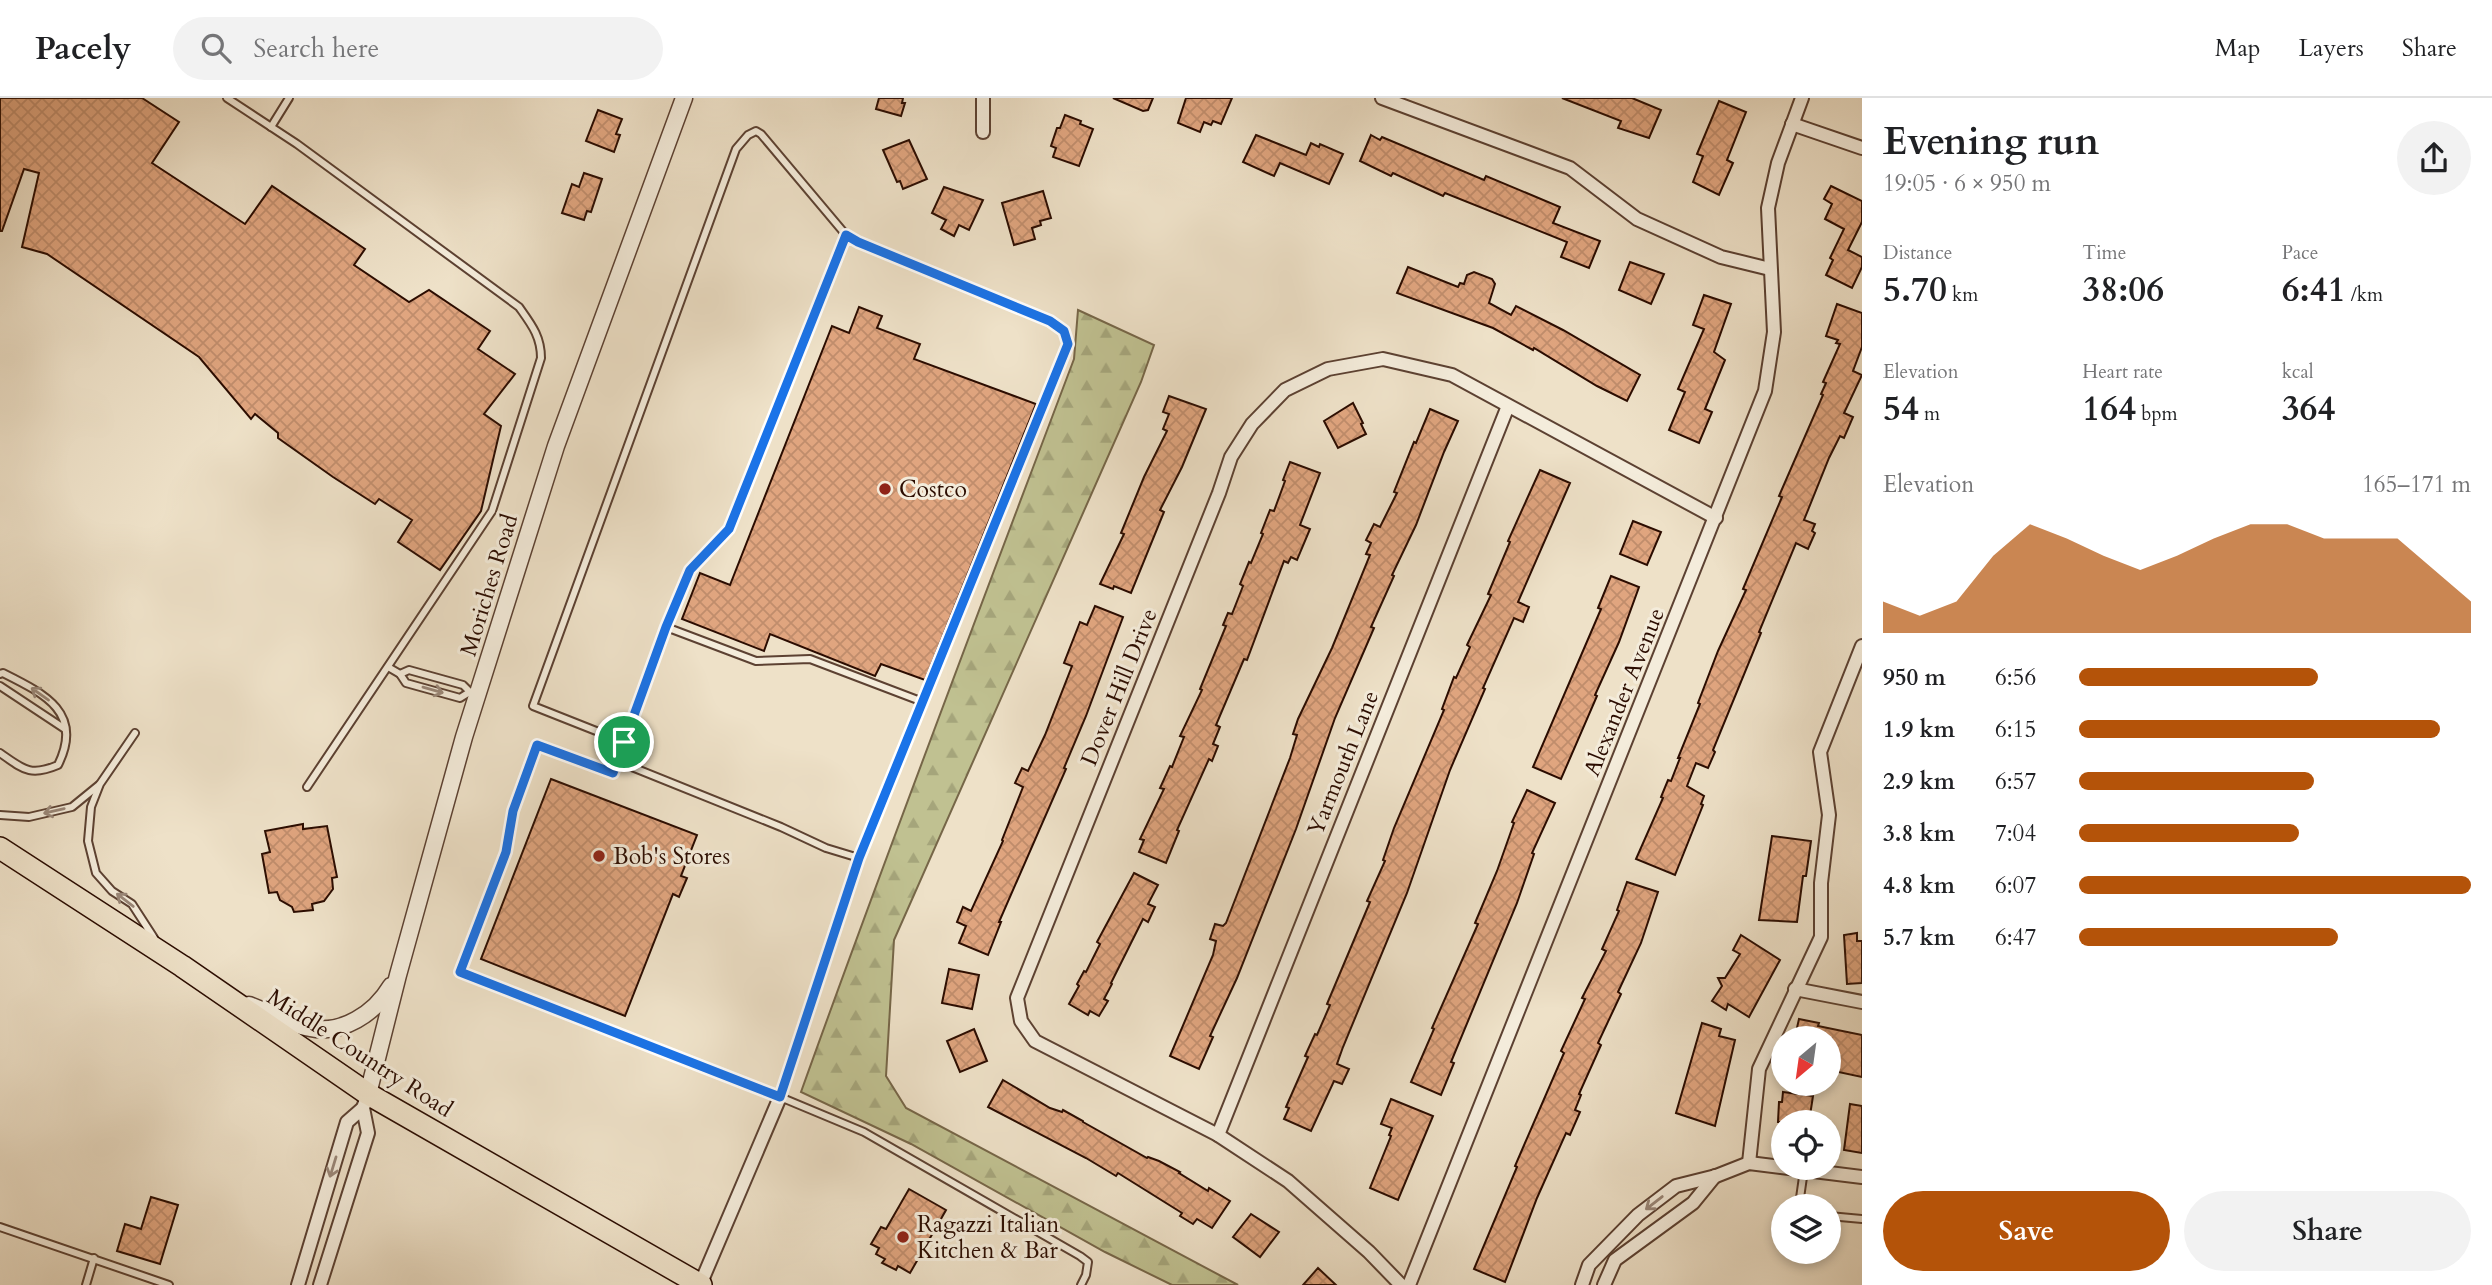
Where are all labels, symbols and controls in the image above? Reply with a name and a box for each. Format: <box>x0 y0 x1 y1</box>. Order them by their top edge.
search box <box>173 17 663 80</box>
text: Pacely <box>35 26 131 71</box>
icon: search <box>197 29 235 67</box>
text: Search here <box>253 31 379 66</box>
text: Map <box>2215 32 2261 65</box>
text: Layers <box>2299 32 2364 65</box>
text: Share <box>2402 32 2457 65</box>
text: Evening run <box>1883 116 2099 168</box>
button: share <box>2397 121 2471 195</box>
text: 19:05 · 6 × 950 m <box>1883 168 2051 199</box>
text: Distance <box>1883 240 1952 266</box>
text: Time <box>2082 240 2126 266</box>
text: Pace <box>2282 240 2318 266</box>
text: 5.70 <box>1883 266 1947 314</box>
text: 38:06 <box>2082 266 2164 314</box>
text: 6:41 <box>2282 266 2346 314</box>
text: km <box>1947 282 1978 308</box>
text: /km <box>2346 282 2383 308</box>
text: Elevation <box>1883 359 1958 385</box>
text: Heart rate <box>2082 359 2163 385</box>
text: kcal <box>2282 359 2314 385</box>
text: 54 <box>1883 385 1919 433</box>
text: 164 <box>2082 385 2136 433</box>
text: 364 <box>2282 385 2335 433</box>
text: m <box>1919 401 1940 427</box>
text: bpm <box>2136 401 2178 427</box>
text: Elevation <box>1883 469 1974 500</box>
text: 165–171 m <box>2362 469 2471 500</box>
place label: Costco <box>899 474 967 505</box>
marker: Costco <box>877 481 893 497</box>
street label: Moriches Road <box>453 509 526 660</box>
street label: Alexander Avenue <box>1576 603 1672 781</box>
street label: Dover Hill Drive <box>1073 604 1165 770</box>
text: 950 m <box>1883 662 1946 693</box>
text: 6:56 <box>1995 662 2036 693</box>
one-way arrow <box>421 684 443 697</box>
street label: Yarmouth Lane <box>1300 686 1386 840</box>
one-way arrow <box>31 687 50 701</box>
pin <box>594 712 654 772</box>
text: 1.9 km <box>1883 714 1955 745</box>
text: 6:15 <box>1995 714 2036 745</box>
icon: arrive <box>605 723 643 761</box>
text: 2.9 km <box>1883 766 1955 797</box>
text: 6:57 <box>1995 766 2036 797</box>
one-way arrow <box>43 805 66 819</box>
text: 3.8 km <box>1883 818 1955 849</box>
text: 7:04 <box>1995 818 2036 849</box>
place label: Bob's Stores <box>613 841 730 872</box>
marker: Bob's Stores <box>591 848 607 864</box>
text: 4.8 km <box>1883 870 1955 901</box>
text: 6:07 <box>1995 870 2036 901</box>
one-way arrow <box>116 893 134 908</box>
text: 5.7 km <box>1883 922 1955 953</box>
text: 6:47 <box>1995 922 2036 953</box>
street label: Middle Country Road <box>261 981 459 1125</box>
north arrow <box>1771 1026 1841 1096</box>
map controls <box>1771 1026 1841 1264</box>
button: locate <box>1771 1110 1841 1180</box>
one-way arrow <box>326 1156 339 1178</box>
button: Save <box>1883 1191 2170 1271</box>
button: Share <box>2184 1191 2471 1271</box>
button: layers <box>1771 1194 1841 1264</box>
one-way arrow <box>1646 1195 1664 1210</box>
place label: Ragazzi Italian Kitchen & Bar <box>917 1209 1059 1266</box>
marker: Ragazzi Italian Kitchen & Bar <box>895 1229 911 1245</box>

